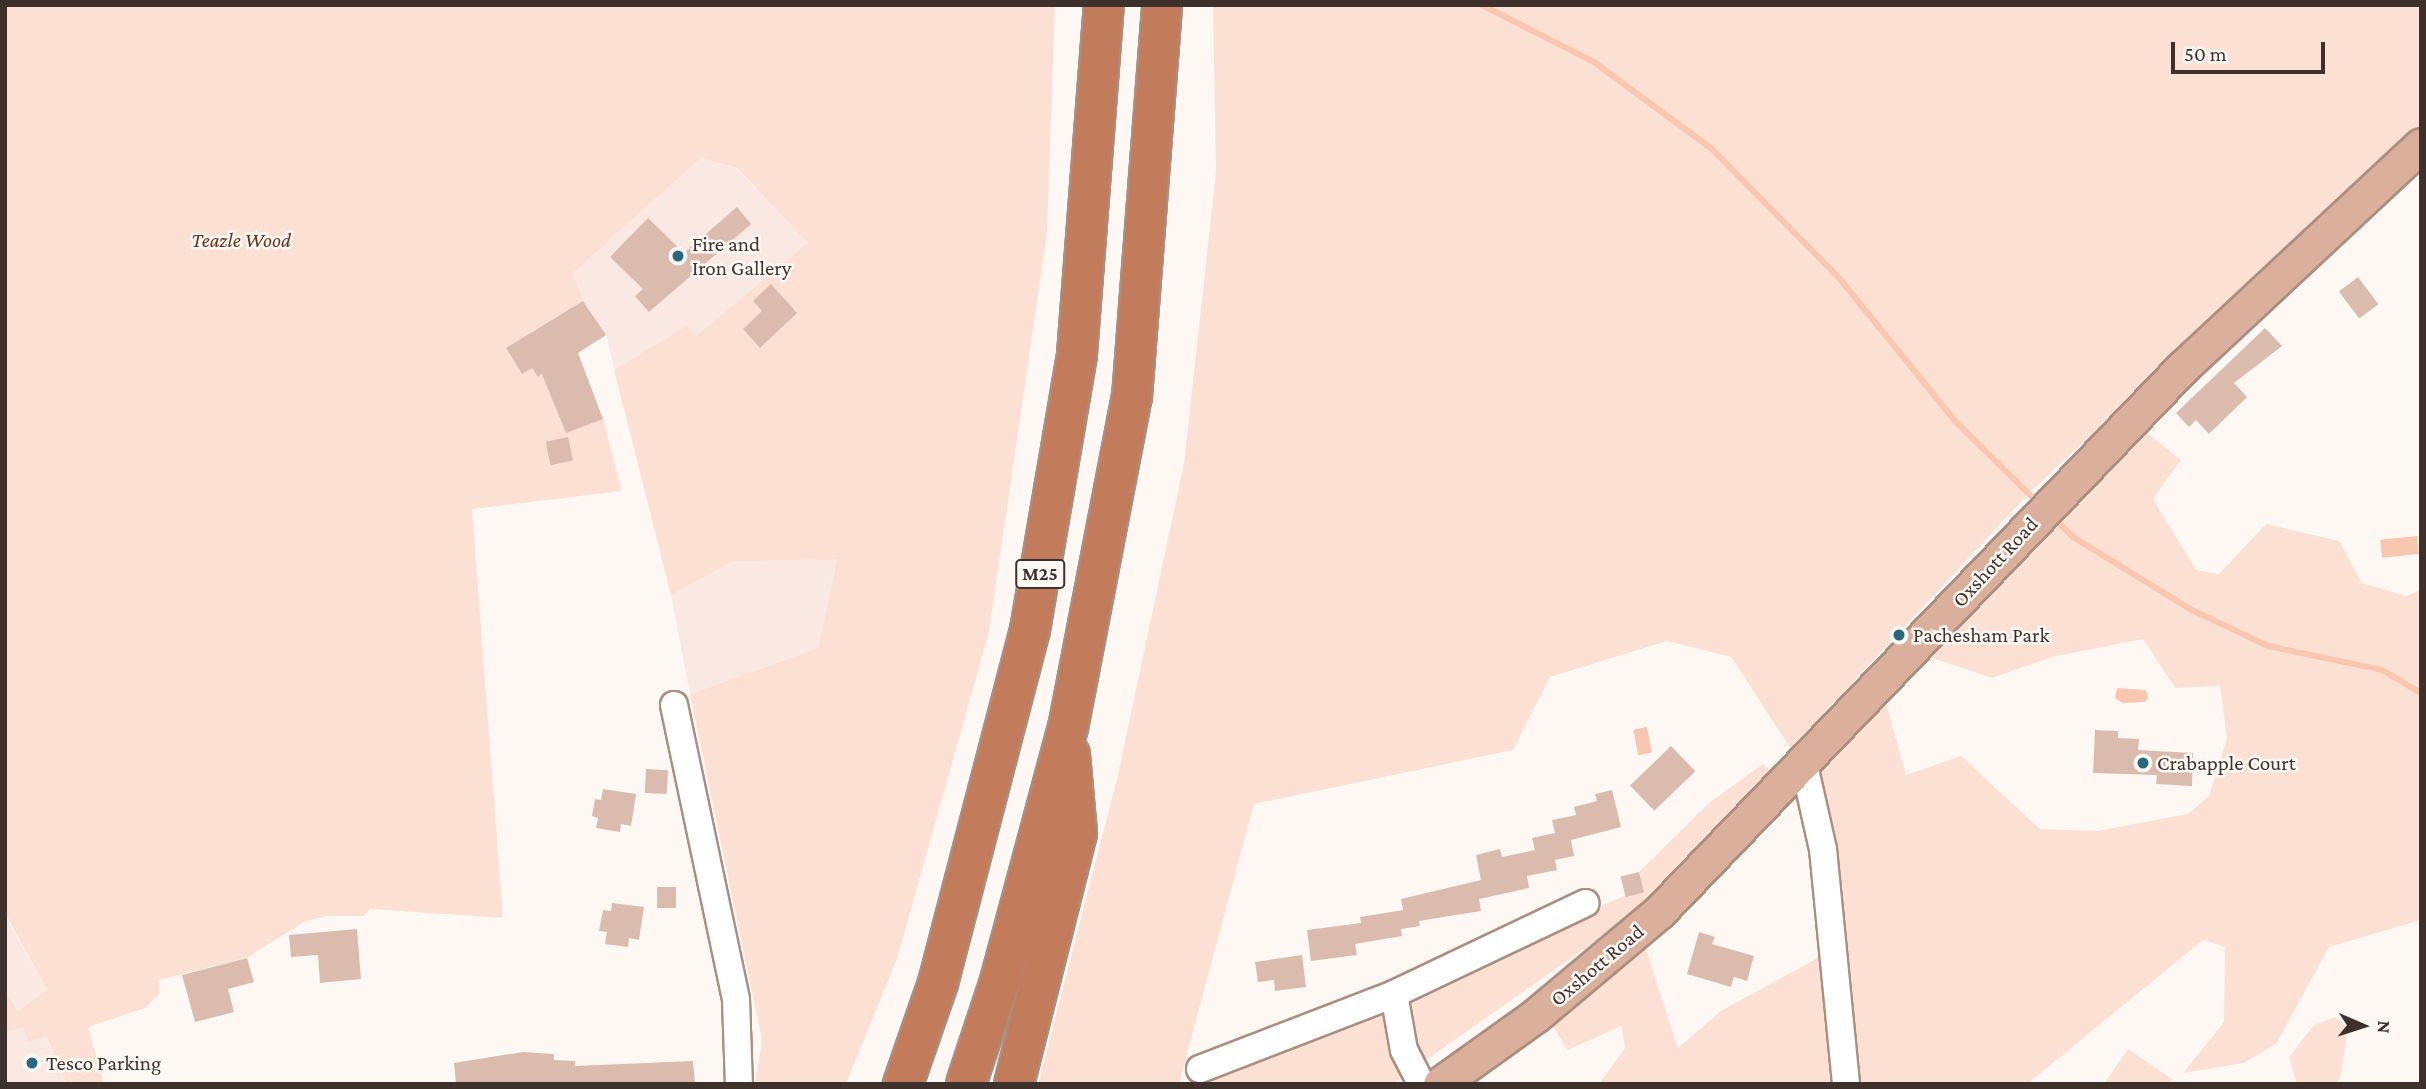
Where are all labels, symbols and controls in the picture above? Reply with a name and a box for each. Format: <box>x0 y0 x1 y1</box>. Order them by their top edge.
scale bar <box>2174 28 2328 72</box>
text: 50 m <box>2184 42 2227 66</box>
park label: Teazle Wood <box>191 227 291 253</box>
place label: Fire and Iron Gallery <box>692 231 791 281</box>
marker: Fire and Iron Gallery <box>670 248 686 264</box>
street label: Oxshott Road <box>1947 512 2043 612</box>
road number: M25 <box>1014 558 1066 590</box>
place label: Pachesham Park <box>1913 622 2049 648</box>
marker: Pachesham Park <box>1891 627 1907 643</box>
place label: Crabapple Court <box>2157 750 2296 776</box>
marker: Crabapple Court <box>2135 755 2151 771</box>
street label: Oxshott Road <box>1545 919 1649 1011</box>
north arrow <box>2328 991 2398 1061</box>
text: N <box>2374 1020 2395 1034</box>
place label: Tesco Parking <box>46 1050 161 1076</box>
marker: Tesco Parking <box>24 1055 40 1071</box>

